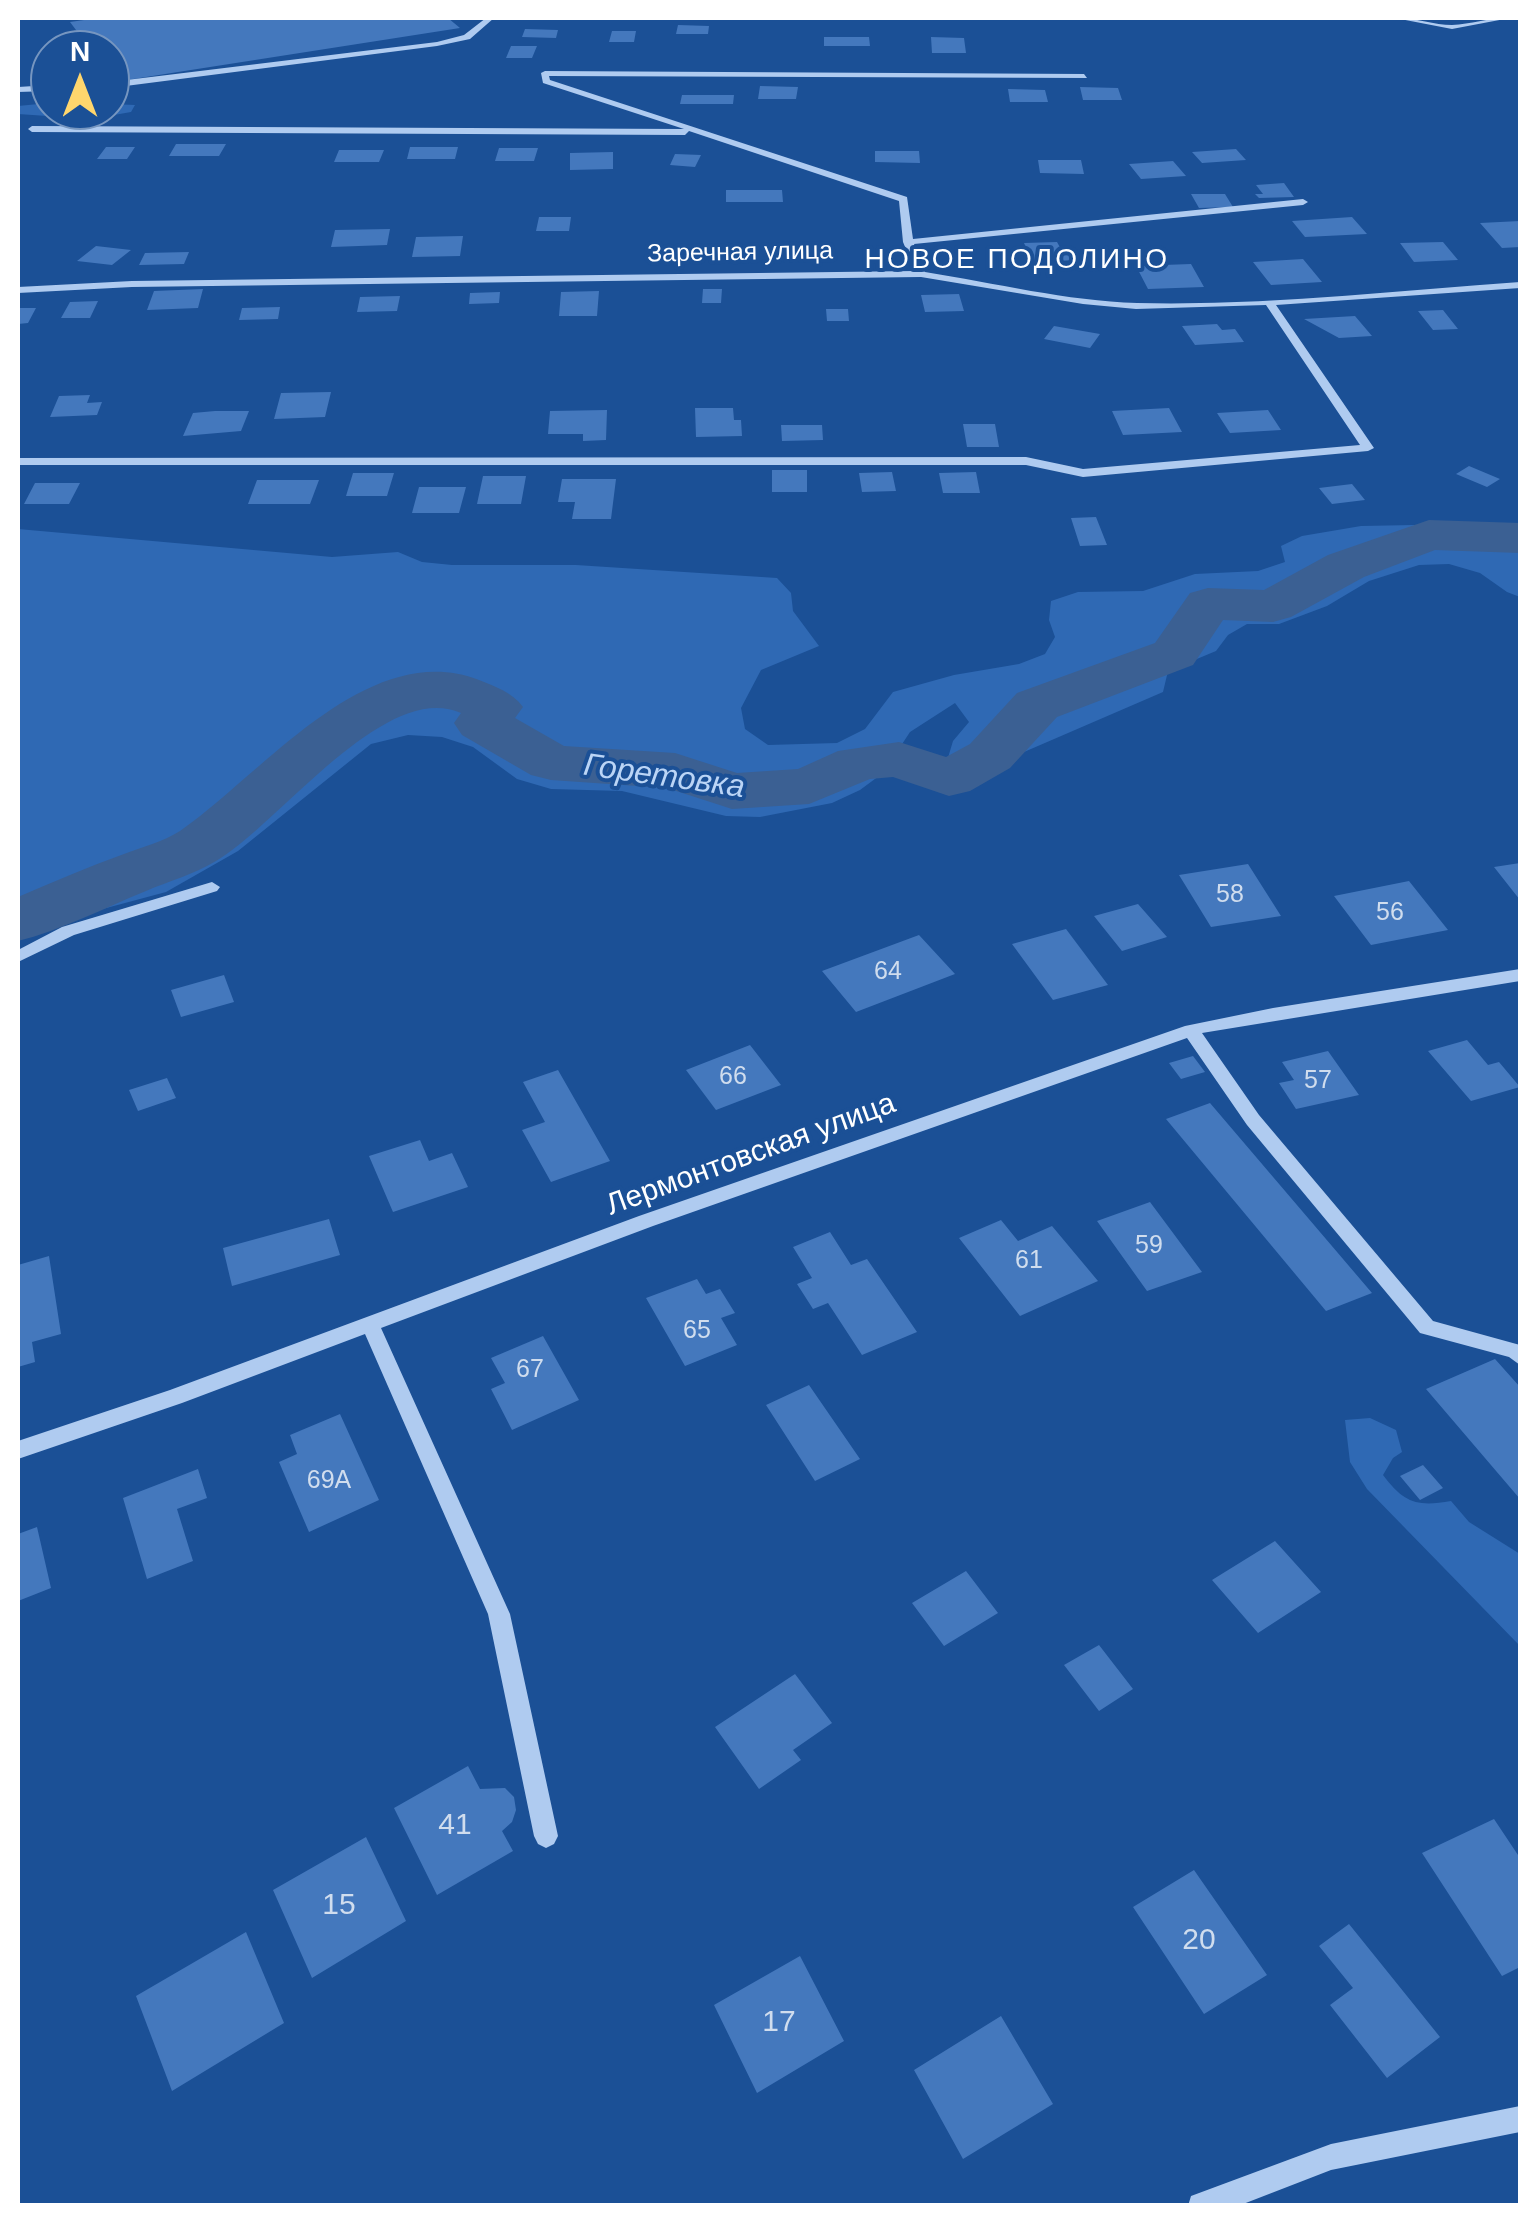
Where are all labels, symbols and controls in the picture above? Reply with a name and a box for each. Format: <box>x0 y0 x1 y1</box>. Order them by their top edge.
north arrow <box>30 30 130 130</box>
text: N <box>70 36 90 67</box>
street label: Заречная улица <box>647 236 833 270</box>
district label: НОВОЕ ПОДОЛИНО <box>864 243 1170 277</box>
water label: Горетовка <box>581 747 747 807</box>
house number: 58 <box>1216 880 1244 910</box>
house number: 56 <box>1376 898 1404 928</box>
house number: 64 <box>874 957 902 987</box>
house number: 66 <box>719 1062 747 1092</box>
house number: 57 <box>1304 1066 1332 1096</box>
street label: Лермонтовская улица <box>601 1086 901 1224</box>
house number: 59 <box>1135 1231 1163 1261</box>
house number: 61 <box>1015 1246 1043 1276</box>
house number: 65 <box>683 1316 711 1346</box>
house number: 67 <box>516 1355 544 1385</box>
house number: 69А <box>307 1466 351 1496</box>
house number: 41 <box>438 1808 472 1844</box>
house number: 15 <box>322 1888 356 1924</box>
house number: 20 <box>1182 1923 1216 1959</box>
house number: 17 <box>762 2005 796 2041</box>

